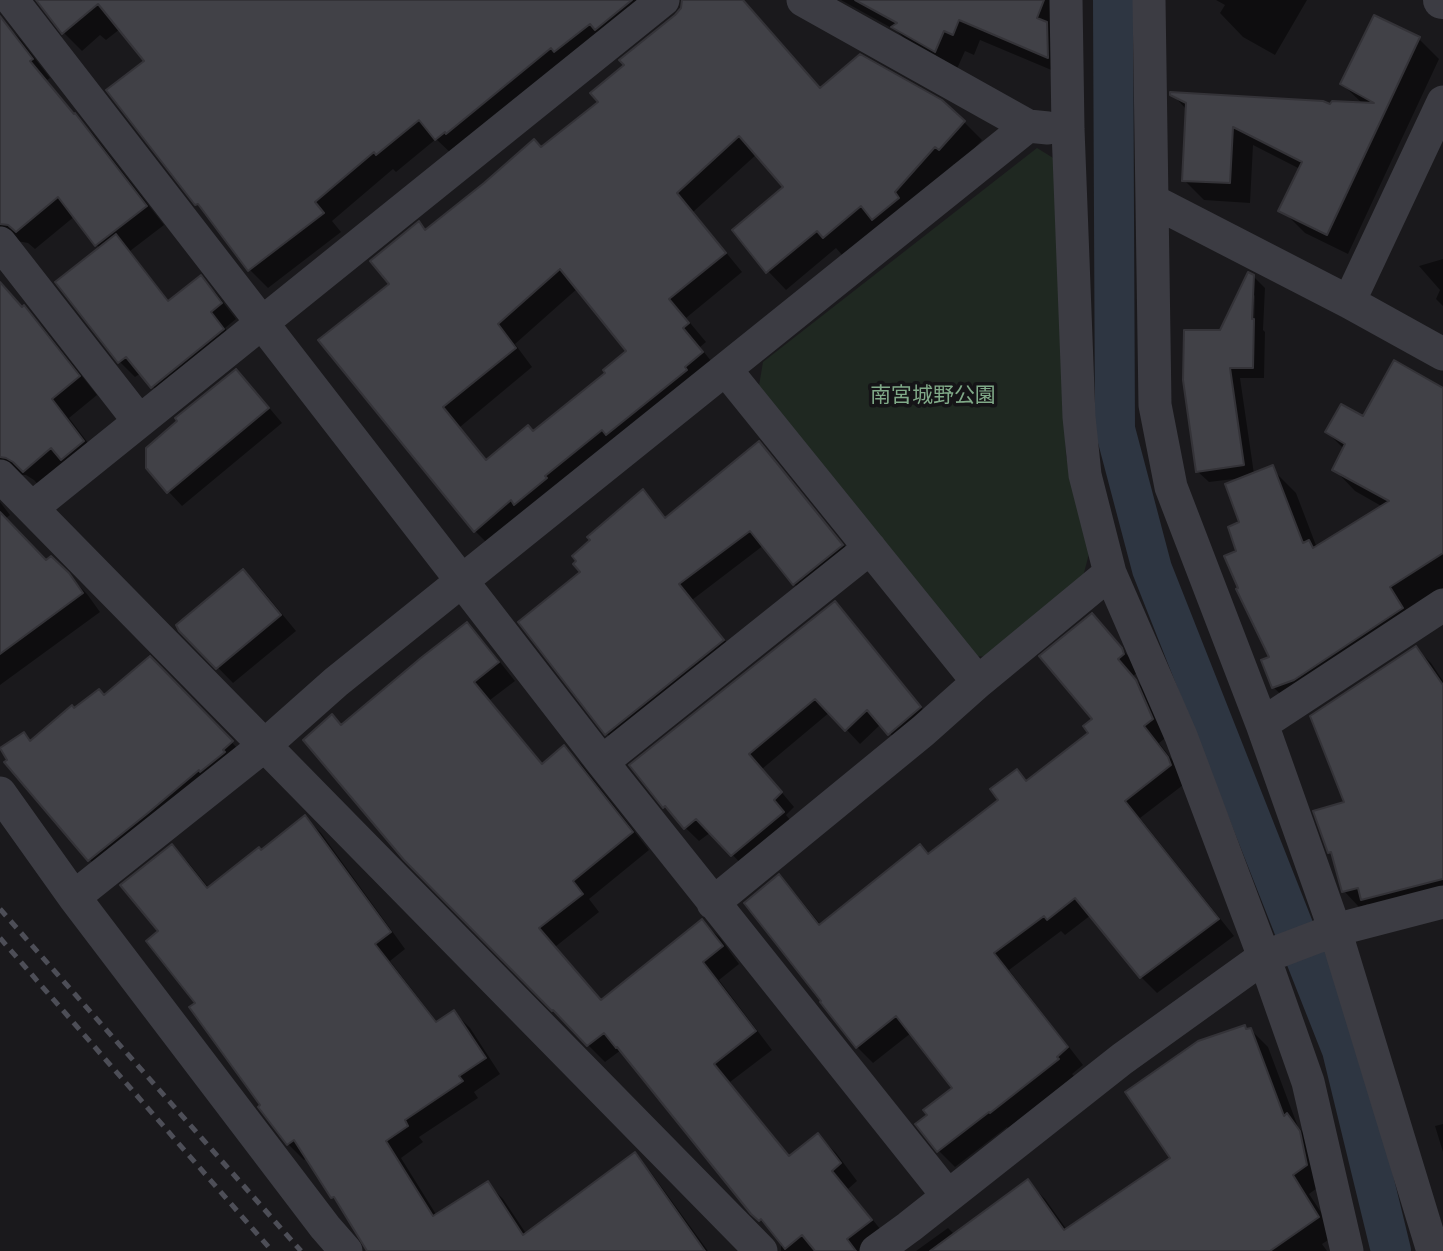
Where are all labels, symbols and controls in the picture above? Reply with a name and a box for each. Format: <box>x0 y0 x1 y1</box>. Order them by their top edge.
park label: 南宮城野公園 <box>870 383 996 409</box>

